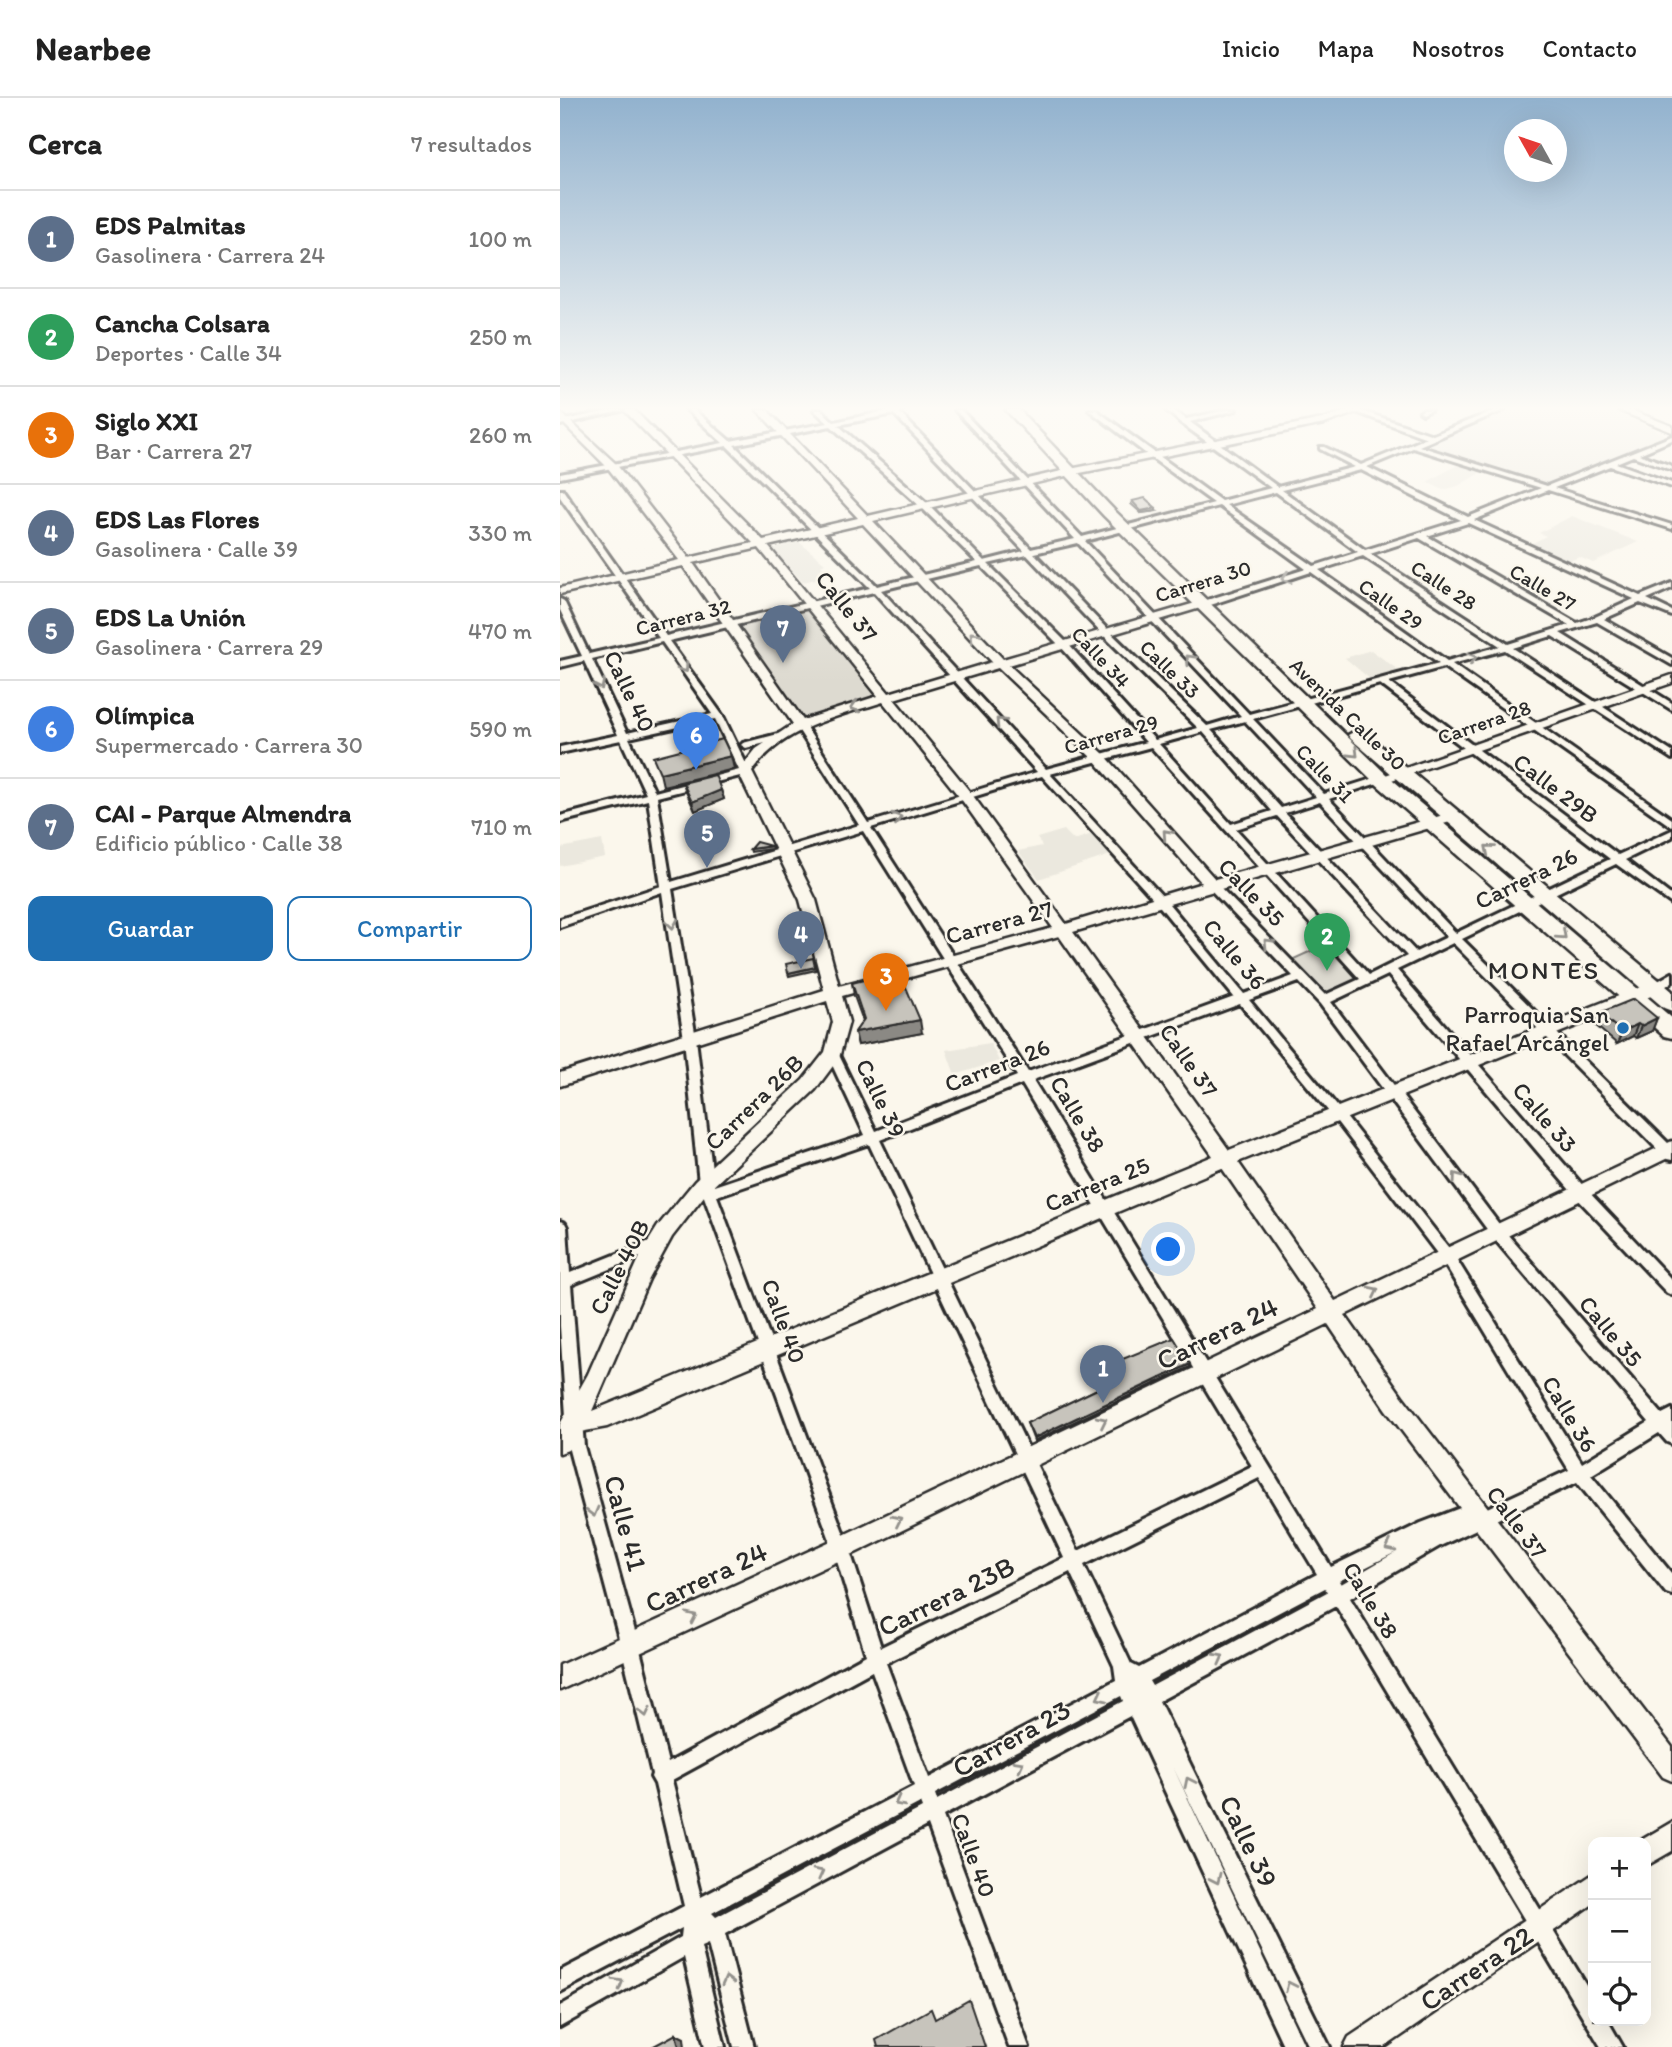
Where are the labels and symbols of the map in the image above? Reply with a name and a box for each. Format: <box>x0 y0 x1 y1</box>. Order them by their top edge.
north arrow <box>1504 119 1567 182</box>
street label: Calle 28 <box>1406 554 1482 616</box>
street label: Carrera 30 <box>1152 555 1254 607</box>
street label: Calle 27 <box>1505 558 1581 616</box>
street label: Calle 37 <box>810 565 885 648</box>
one-way arrow <box>1280 570 1292 584</box>
street label: Calle 29 <box>1354 573 1428 635</box>
street label: Carrera 32 <box>633 593 733 641</box>
pin: 7 <box>760 605 806 663</box>
street label: Calle 34 <box>1066 621 1136 693</box>
one-way arrow <box>969 631 982 644</box>
street label: Calle 33 <box>1135 634 1205 704</box>
street label: Calle 40 <box>598 645 662 737</box>
one-way arrow <box>1466 651 1478 666</box>
street label: Avenida Calle 30 <box>1285 652 1411 776</box>
one-way arrow <box>1186 654 1199 667</box>
one-way arrow <box>676 660 688 673</box>
one-way arrow <box>591 678 605 690</box>
street label: Carrera 28 <box>1434 694 1534 750</box>
one-way arrow <box>849 699 861 714</box>
street label: Carrera 29 <box>1061 709 1161 759</box>
pin: 6 <box>673 712 719 770</box>
one-way arrow <box>995 717 1008 730</box>
street label: Calle 31 <box>1291 738 1359 808</box>
one-way arrow <box>1346 744 1359 757</box>
street label: Calle 29B <box>1508 747 1604 829</box>
pin: 5 <box>684 810 730 868</box>
one-way arrow <box>891 812 903 826</box>
one-way arrow <box>1163 829 1175 842</box>
street label: Carrera 26 <box>1470 841 1582 915</box>
one-way arrow <box>1484 845 1497 857</box>
street label: Calle 35 <box>1212 852 1292 932</box>
street label: Carrera 27 <box>942 894 1056 950</box>
pin: 4 <box>778 911 824 969</box>
street label: Calle 36 <box>1197 912 1273 996</box>
pin: 2 <box>1304 913 1350 971</box>
one-way arrow <box>664 918 679 930</box>
one-way arrow <box>1554 927 1567 939</box>
one-way arrow <box>1264 938 1277 951</box>
pin: 3 <box>863 953 909 1011</box>
district label: MONTES <box>1488 954 1600 986</box>
place label: Parroquia San Rafael Arcángel <box>1446 1000 1609 1057</box>
street label: Calle 37 <box>1153 1018 1225 1103</box>
marker: Parroquia San Rafael Arcángel <box>1615 1020 1631 1036</box>
street label: Carrera 26 <box>940 1032 1054 1098</box>
street label: Carrera 26B <box>699 1048 809 1156</box>
street label: Calle 39 <box>850 1054 912 1142</box>
street label: Calle 38 <box>1044 1070 1112 1158</box>
street label: Calle 33 <box>1506 1076 1584 1158</box>
street label: Carrera 25 <box>1040 1150 1154 1218</box>
one-way arrow <box>1453 1172 1465 1185</box>
street label: Calle 40B <box>583 1215 655 1319</box>
your location <box>1151 1232 1185 1266</box>
street label: Calle 40 <box>755 1275 813 1367</box>
one-way arrow <box>1367 1285 1379 1299</box>
street label: Carrera 24 <box>1151 1289 1284 1377</box>
street label: Calle 35 <box>1573 1290 1649 1372</box>
pin: 1 <box>1080 1345 1126 1403</box>
street label: Calle 36 <box>1536 1370 1604 1458</box>
one-way arrow <box>1095 1415 1107 1429</box>
street label: Calle 41 <box>597 1471 655 1575</box>
street label: Calle 37 <box>1480 1480 1554 1564</box>
one-way arrow <box>585 1506 600 1518</box>
one-way arrow <box>890 1514 902 1528</box>
street label: Carrera 24 <box>639 1534 773 1620</box>
one-way arrow <box>1385 1539 1397 1553</box>
street label: Carrera 23B <box>872 1548 1020 1644</box>
street label: Calle 38 <box>1337 1556 1405 1644</box>
one-way arrow <box>685 1611 697 1625</box>
one-way arrow <box>1212 1652 1224 1666</box>
one-way arrow <box>1096 1689 1108 1702</box>
street label: Carrera 23 <box>946 1692 1076 1784</box>
one-way arrow <box>637 1706 651 1718</box>
one-way arrow <box>1012 1760 1024 1774</box>
one-way arrow <box>1183 1777 1197 1789</box>
street label: Calle 39 <box>1212 1790 1286 1892</box>
one-way arrow <box>894 1794 906 1807</box>
street label: Calle 40 <box>945 1809 1003 1901</box>
one-way arrow <box>812 1868 824 1881</box>
one-way arrow <box>1208 1872 1222 1884</box>
street label: Carrera 22 <box>1413 1918 1539 2018</box>
one-way arrow <box>721 1975 735 1987</box>
one-way arrow <box>612 1978 625 1991</box>
one-way arrow <box>1284 1981 1298 1993</box>

